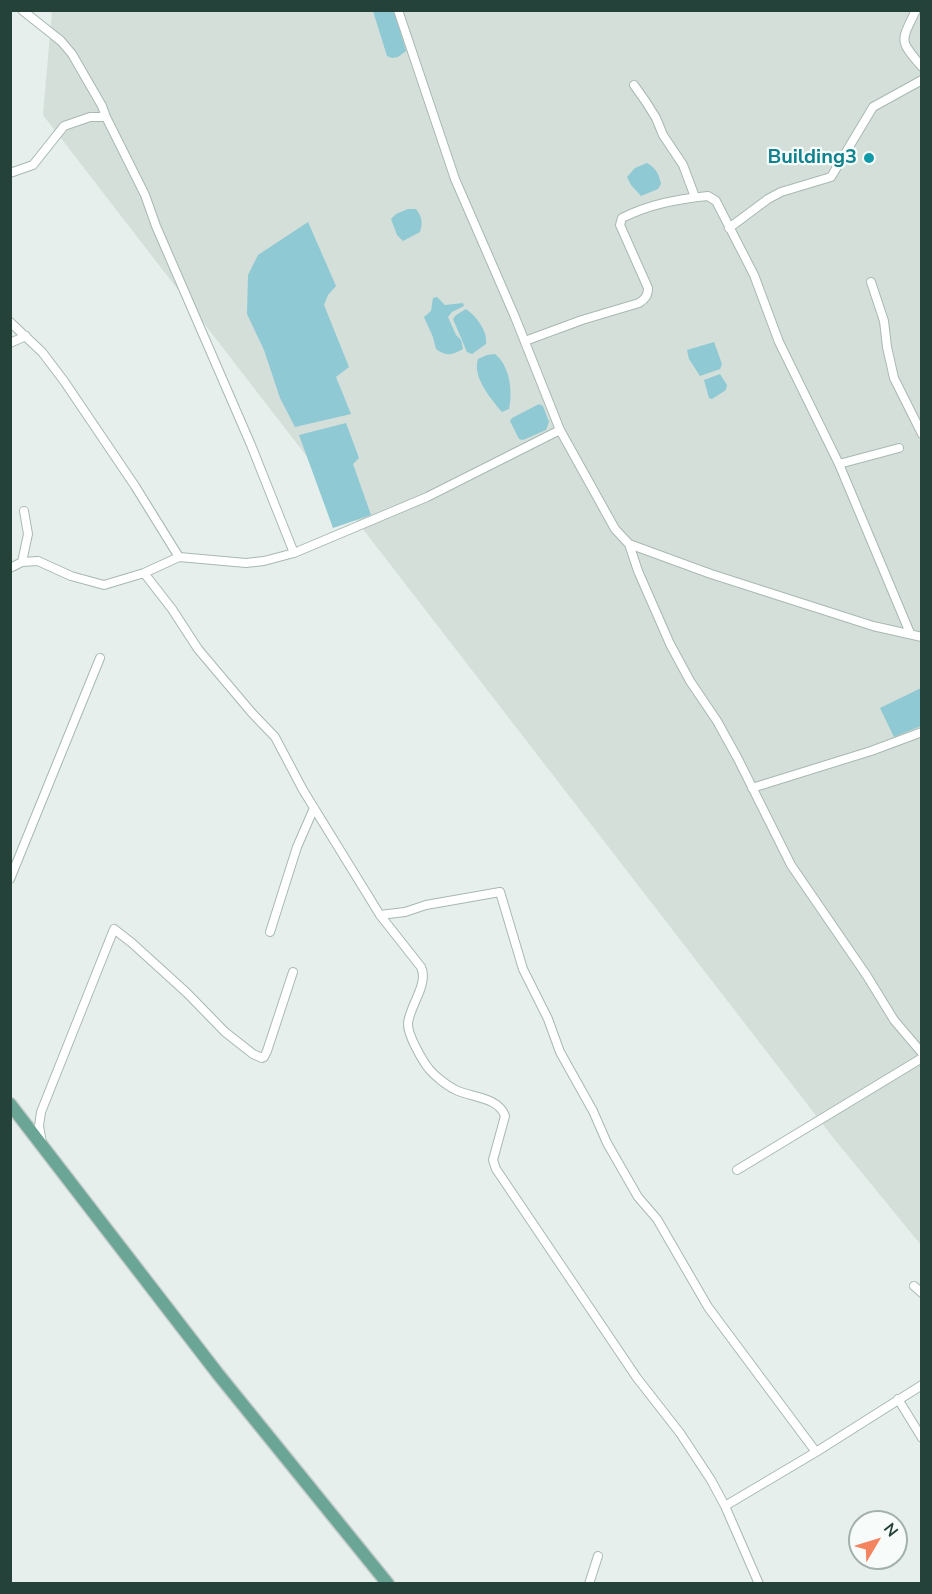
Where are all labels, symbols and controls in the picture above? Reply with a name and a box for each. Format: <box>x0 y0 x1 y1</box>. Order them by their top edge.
place label: Building3 <box>767 146 857 170</box>
marker: Building3 <box>862 151 876 165</box>
north arrow <box>848 1510 908 1570</box>
text: N <box>878 1519 903 1542</box>

